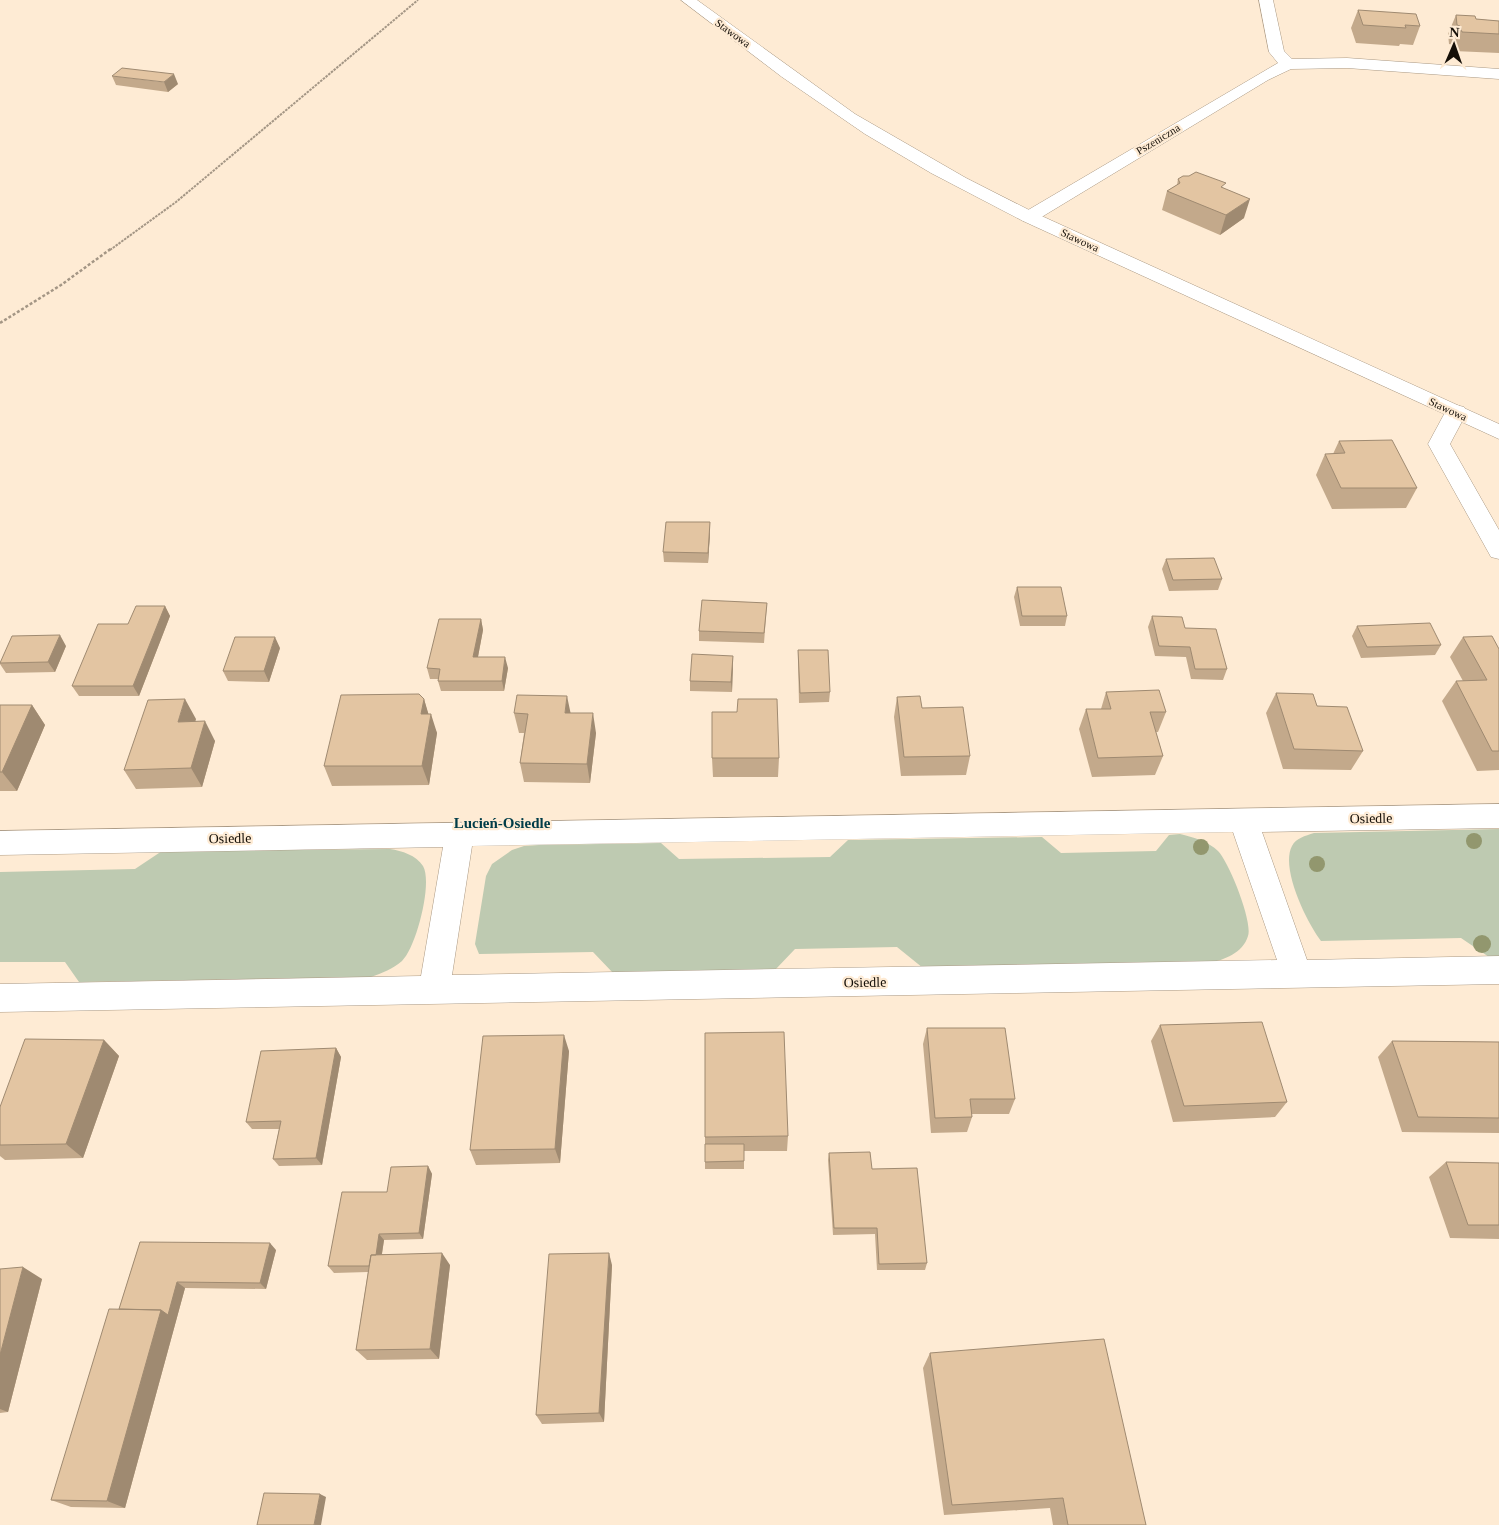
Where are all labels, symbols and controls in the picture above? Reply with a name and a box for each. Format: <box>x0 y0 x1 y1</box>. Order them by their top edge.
street label: Stawowa <box>713 16 753 50</box>
north arrow <box>1429 20 1479 70</box>
text: N <box>1449 25 1460 40</box>
street label: Pszeniczna <box>1134 121 1182 157</box>
street label: Stawowa <box>1059 226 1101 254</box>
street label: Stawowa <box>1427 395 1469 423</box>
street label: Osiedle <box>1349 811 1393 826</box>
district label: Lucień-Osiedle <box>454 815 551 831</box>
street label: Osiedle <box>208 831 252 846</box>
street label: Osiedle <box>843 975 887 990</box>

